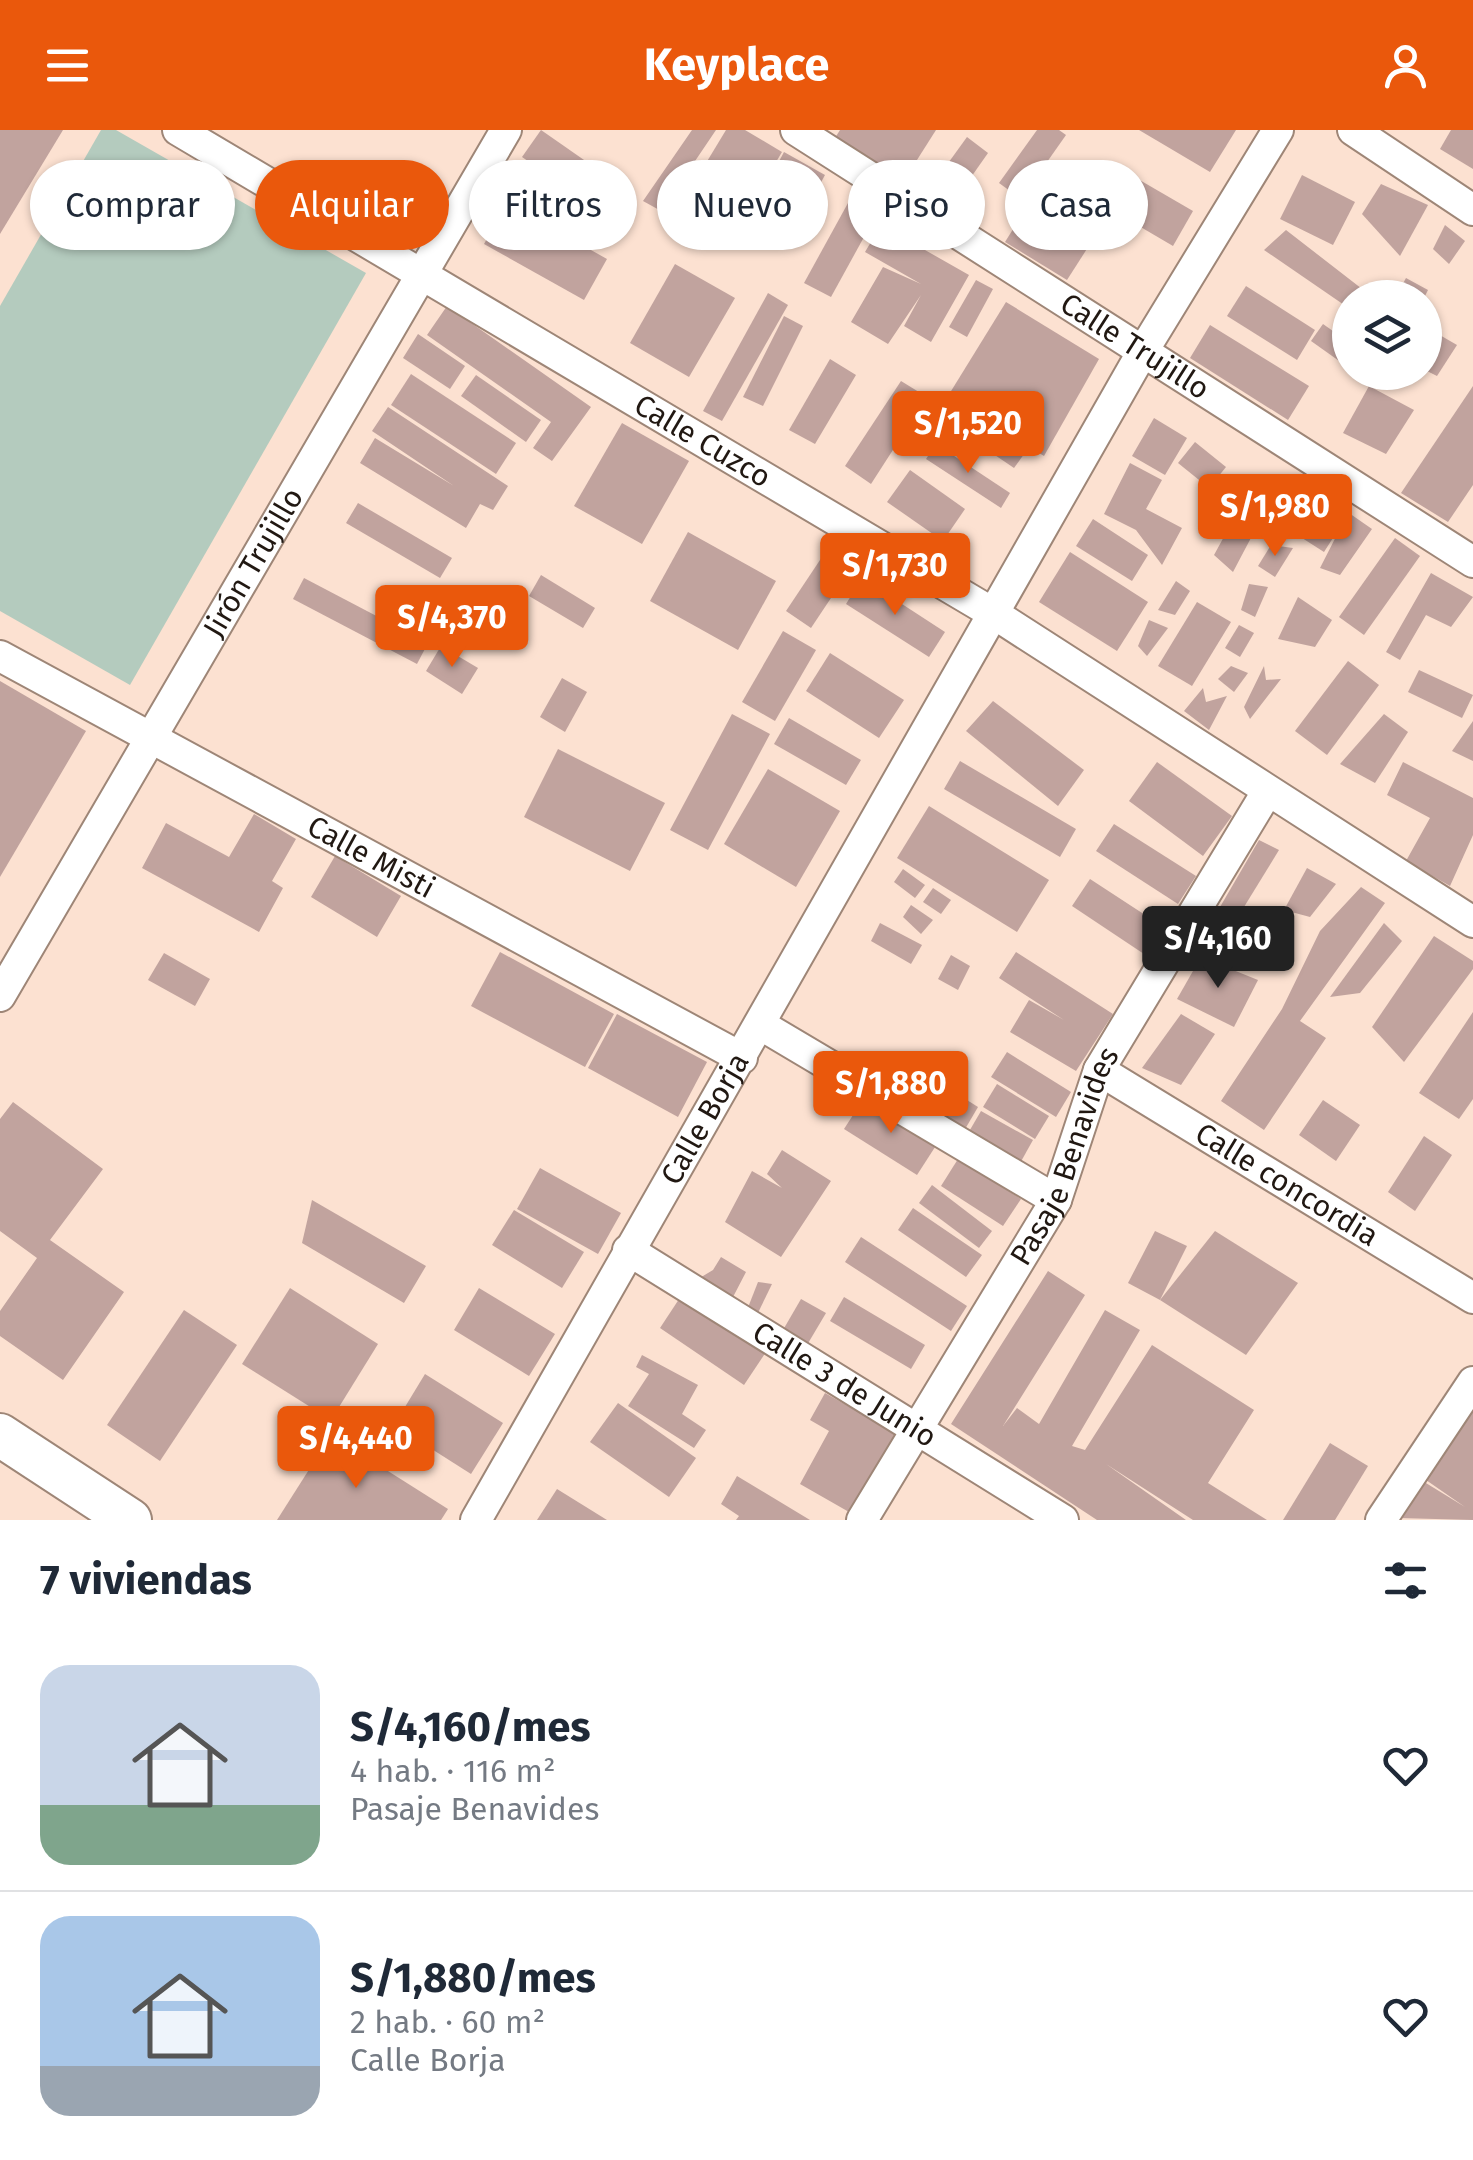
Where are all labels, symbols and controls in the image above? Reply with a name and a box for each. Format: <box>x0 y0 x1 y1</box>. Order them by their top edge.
icon: menu <box>40 38 95 93</box>
text: Keyplace <box>644 38 829 92</box>
icon: person <box>1378 38 1433 93</box>
chip: Comprar <box>30 160 235 250</box>
chip: Alquilar <box>255 160 449 250</box>
chip: Filtros <box>469 160 637 250</box>
chip: Nuevo <box>657 160 828 250</box>
chip: Piso <box>848 160 985 250</box>
chip: Casa <box>1005 160 1148 250</box>
map controls <box>1332 280 1442 390</box>
button: layers <box>1332 280 1442 390</box>
street label: Calle Trujillo <box>1054 285 1216 407</box>
street label: Calle Cuzco <box>628 387 777 495</box>
pin: S/1,520 <box>876 391 1060 476</box>
text: S/1,520 <box>914 404 1022 442</box>
pin: S/1,980 <box>1183 474 1367 559</box>
street label: Jirón Trujillo <box>196 481 311 644</box>
text: S/1,980 <box>1220 487 1330 525</box>
pin: S/1,730 <box>803 533 987 618</box>
text: S/1,730 <box>842 546 948 584</box>
pin: S/4,370 <box>360 585 544 670</box>
text: S/4,370 <box>397 598 507 636</box>
street label: Calle Misti <box>301 808 441 906</box>
pin: S/4,160 <box>1126 906 1310 991</box>
text: S/4,160 <box>1164 919 1272 957</box>
street label: Pasaje Benavides <box>1003 1040 1127 1272</box>
street label: Calle Borja <box>653 1046 757 1191</box>
pin: S/1,880 <box>799 1051 983 1136</box>
text: S/1,880 <box>835 1064 947 1102</box>
street label: Calle concordia <box>1189 1115 1385 1254</box>
street label: Calle 3 de Junio <box>746 1314 943 1455</box>
pin: S/4,440 <box>264 1406 448 1491</box>
text: S/4,440 <box>299 1419 413 1457</box>
icon: filters <box>1378 1553 1433 1608</box>
text: 7 viviendas <box>40 1555 252 1605</box>
text: S/4,160/mes <box>350 1702 591 1752</box>
icon: home <box>120 1705 240 1825</box>
icon: heart <box>1378 1738 1433 1793</box>
text: 4 hab. · 116 m² <box>350 1752 556 1790</box>
text: Pasaje Benavides <box>350 1790 599 1828</box>
text: S/1,880/mes <box>350 1953 596 2003</box>
icon: home <box>120 1956 240 2076</box>
icon: heart <box>1378 1989 1433 2044</box>
text: 2 hab. · 60 m² <box>350 2003 545 2041</box>
text: Calle Borja <box>350 2041 506 2079</box>

